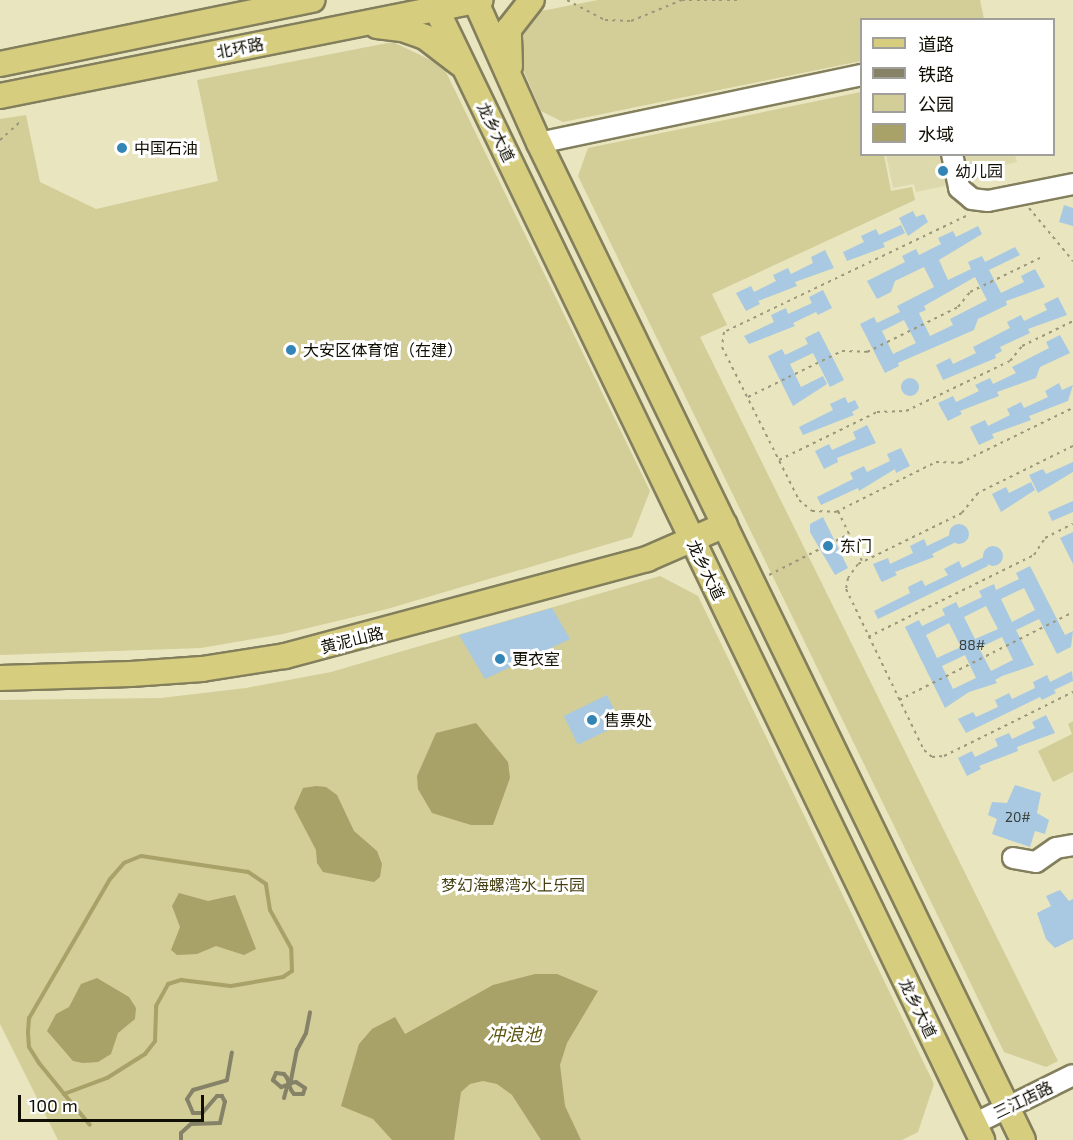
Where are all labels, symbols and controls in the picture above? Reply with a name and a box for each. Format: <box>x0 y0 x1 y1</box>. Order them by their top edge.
legend <box>860 18 1055 156</box>
text: 道路 <box>918 33 954 55</box>
street label: 北环路 <box>215 34 265 62</box>
text: 铁路 <box>918 63 954 85</box>
text: 公园 <box>918 93 954 115</box>
street label: 龙乡大道 <box>473 99 519 165</box>
text: 水域 <box>918 123 954 145</box>
place label: 中国石油 <box>134 138 198 158</box>
marker: 中国石油 <box>115 141 129 155</box>
place label: 幼儿园 <box>955 161 1003 181</box>
marker: 幼儿园 <box>936 164 950 178</box>
place label: 大安区体育馆（在建） <box>303 340 463 360</box>
marker: 大安区体育馆（在建） <box>284 343 298 357</box>
place label: 东门 <box>840 536 872 556</box>
street label: 龙乡大道 <box>683 537 729 603</box>
marker: 东门 <box>821 539 835 553</box>
street label: 黄泥山路 <box>319 623 385 657</box>
house number: 88# <box>959 637 985 653</box>
place label: 更衣室 <box>512 649 560 669</box>
marker: 更衣室 <box>493 652 507 666</box>
place label: 售票处 <box>604 710 652 730</box>
marker: 售票处 <box>585 713 599 727</box>
house number: 20# <box>1005 809 1031 825</box>
park label: 梦幻海螺湾水上乐园 <box>441 875 585 895</box>
street label: 龙乡大道 <box>895 975 941 1041</box>
water label: 冲浪池 <box>487 1023 541 1045</box>
street label: 三江店路 <box>990 1077 1056 1123</box>
scale bar <box>21 1083 207 1121</box>
text: 100 m <box>29 1094 78 1116</box>

